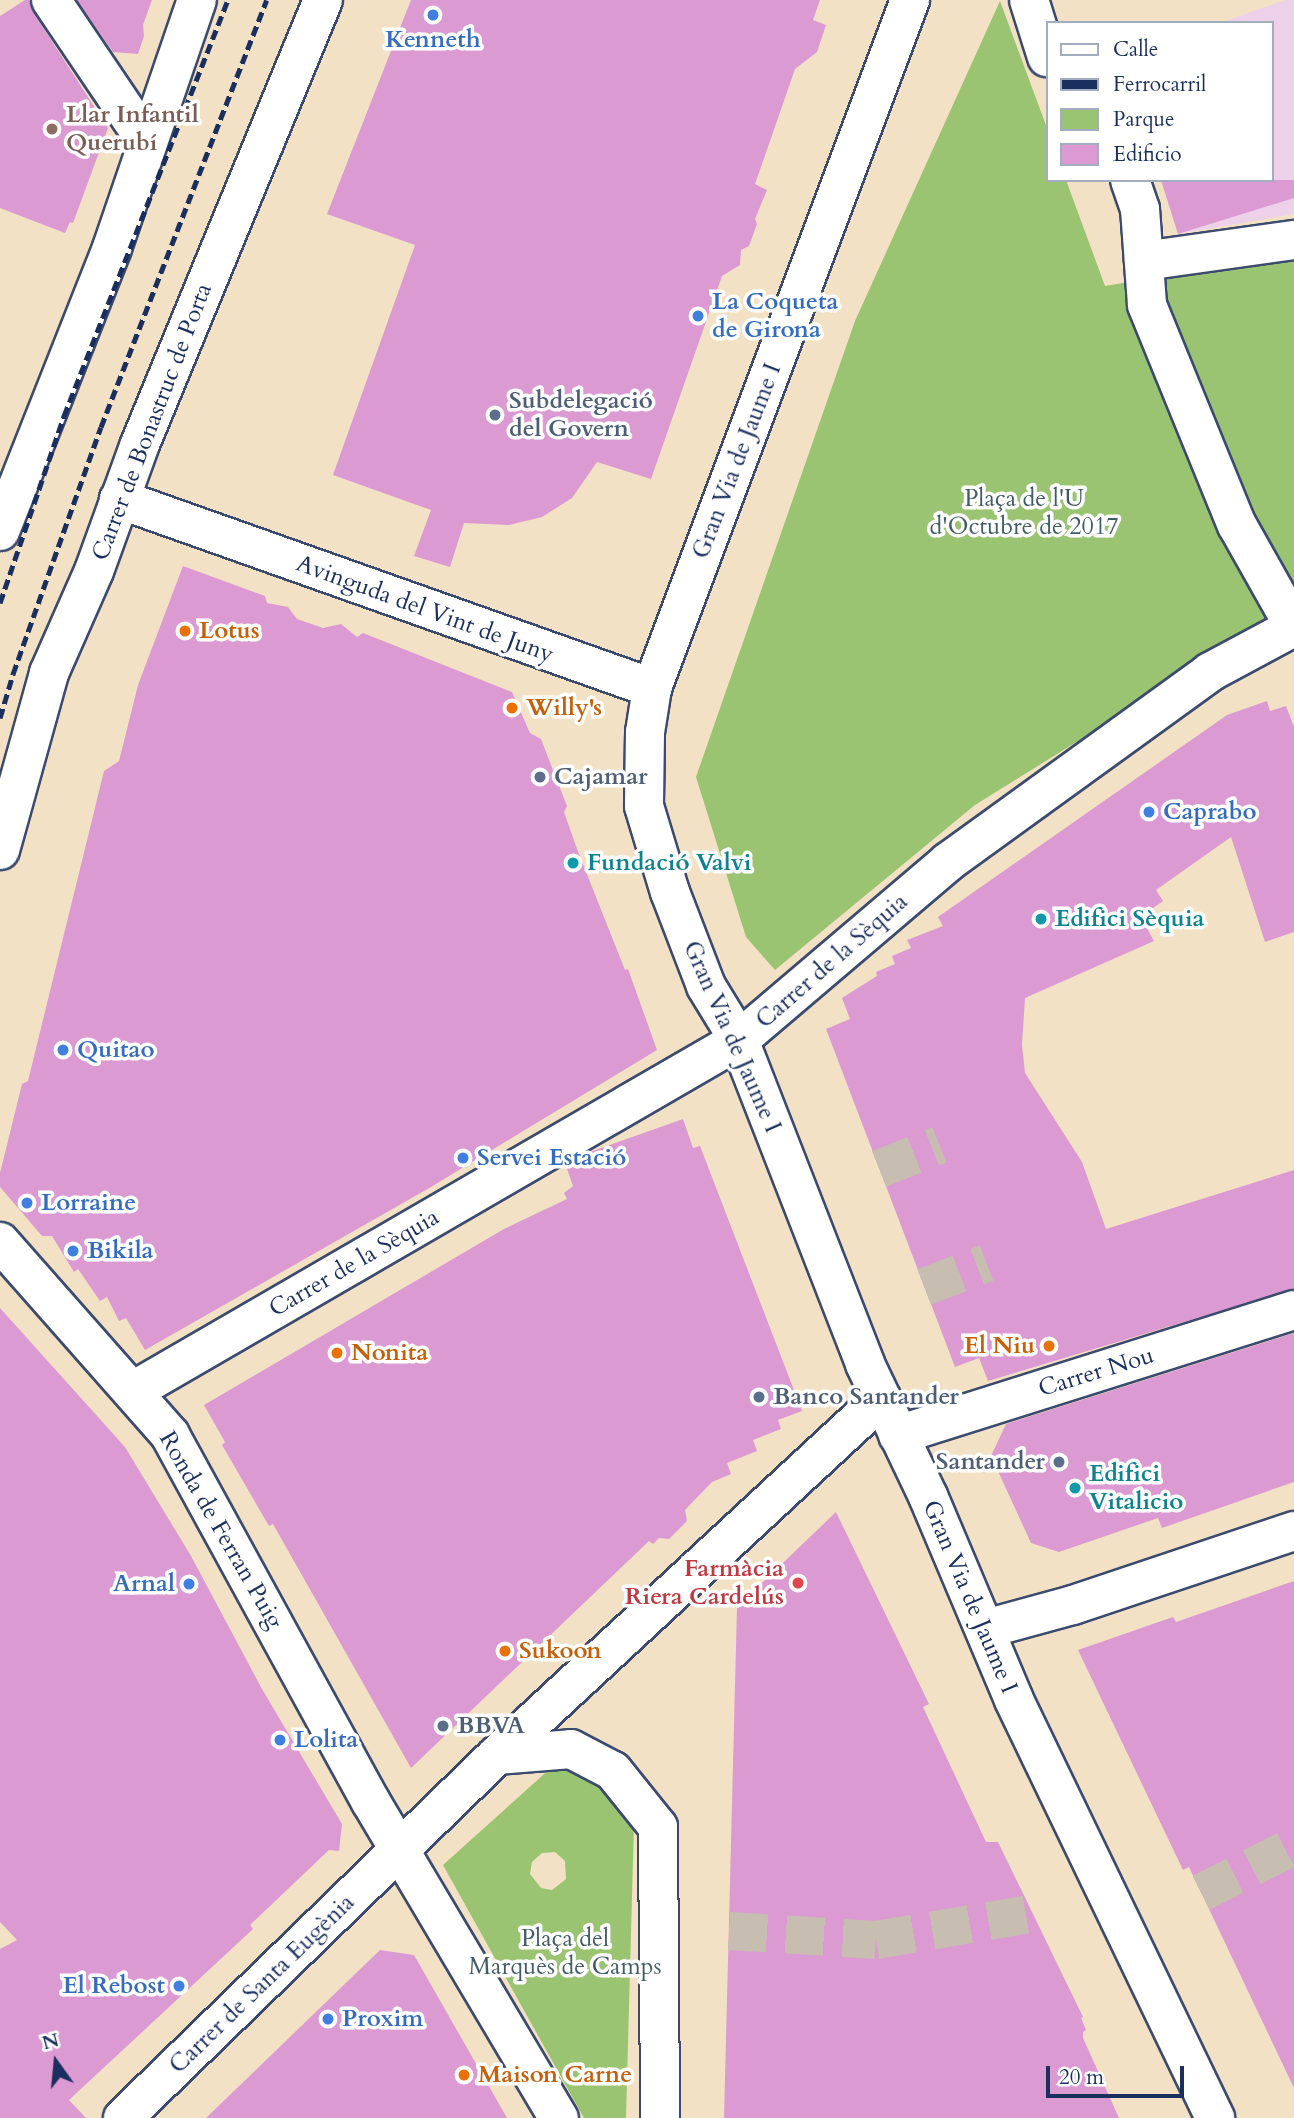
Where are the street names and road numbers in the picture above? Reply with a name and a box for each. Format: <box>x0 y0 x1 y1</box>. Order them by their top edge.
street label: Carrer de Bonastruc de Porta <box>86 279 218 565</box>
street label: Gran Via de Jaume I <box>686 359 788 563</box>
street label: Avinguda del Vint de Juny <box>292 549 558 669</box>
street label: Carrer de la Sèquia <box>750 887 914 1035</box>
street label: Gran Via de Jaume I <box>677 937 787 1137</box>
street label: Carrer de la Sèquia <box>264 1203 444 1323</box>
street label: Carrer Nou <box>1035 1341 1157 1403</box>
street label: Ronda de Ferran Puig <box>153 1426 289 1634</box>
street label: Gran Via de Jaume I <box>916 1496 1024 1698</box>
street label: Carrer de Santa Eugènia <box>164 1888 360 2080</box>

